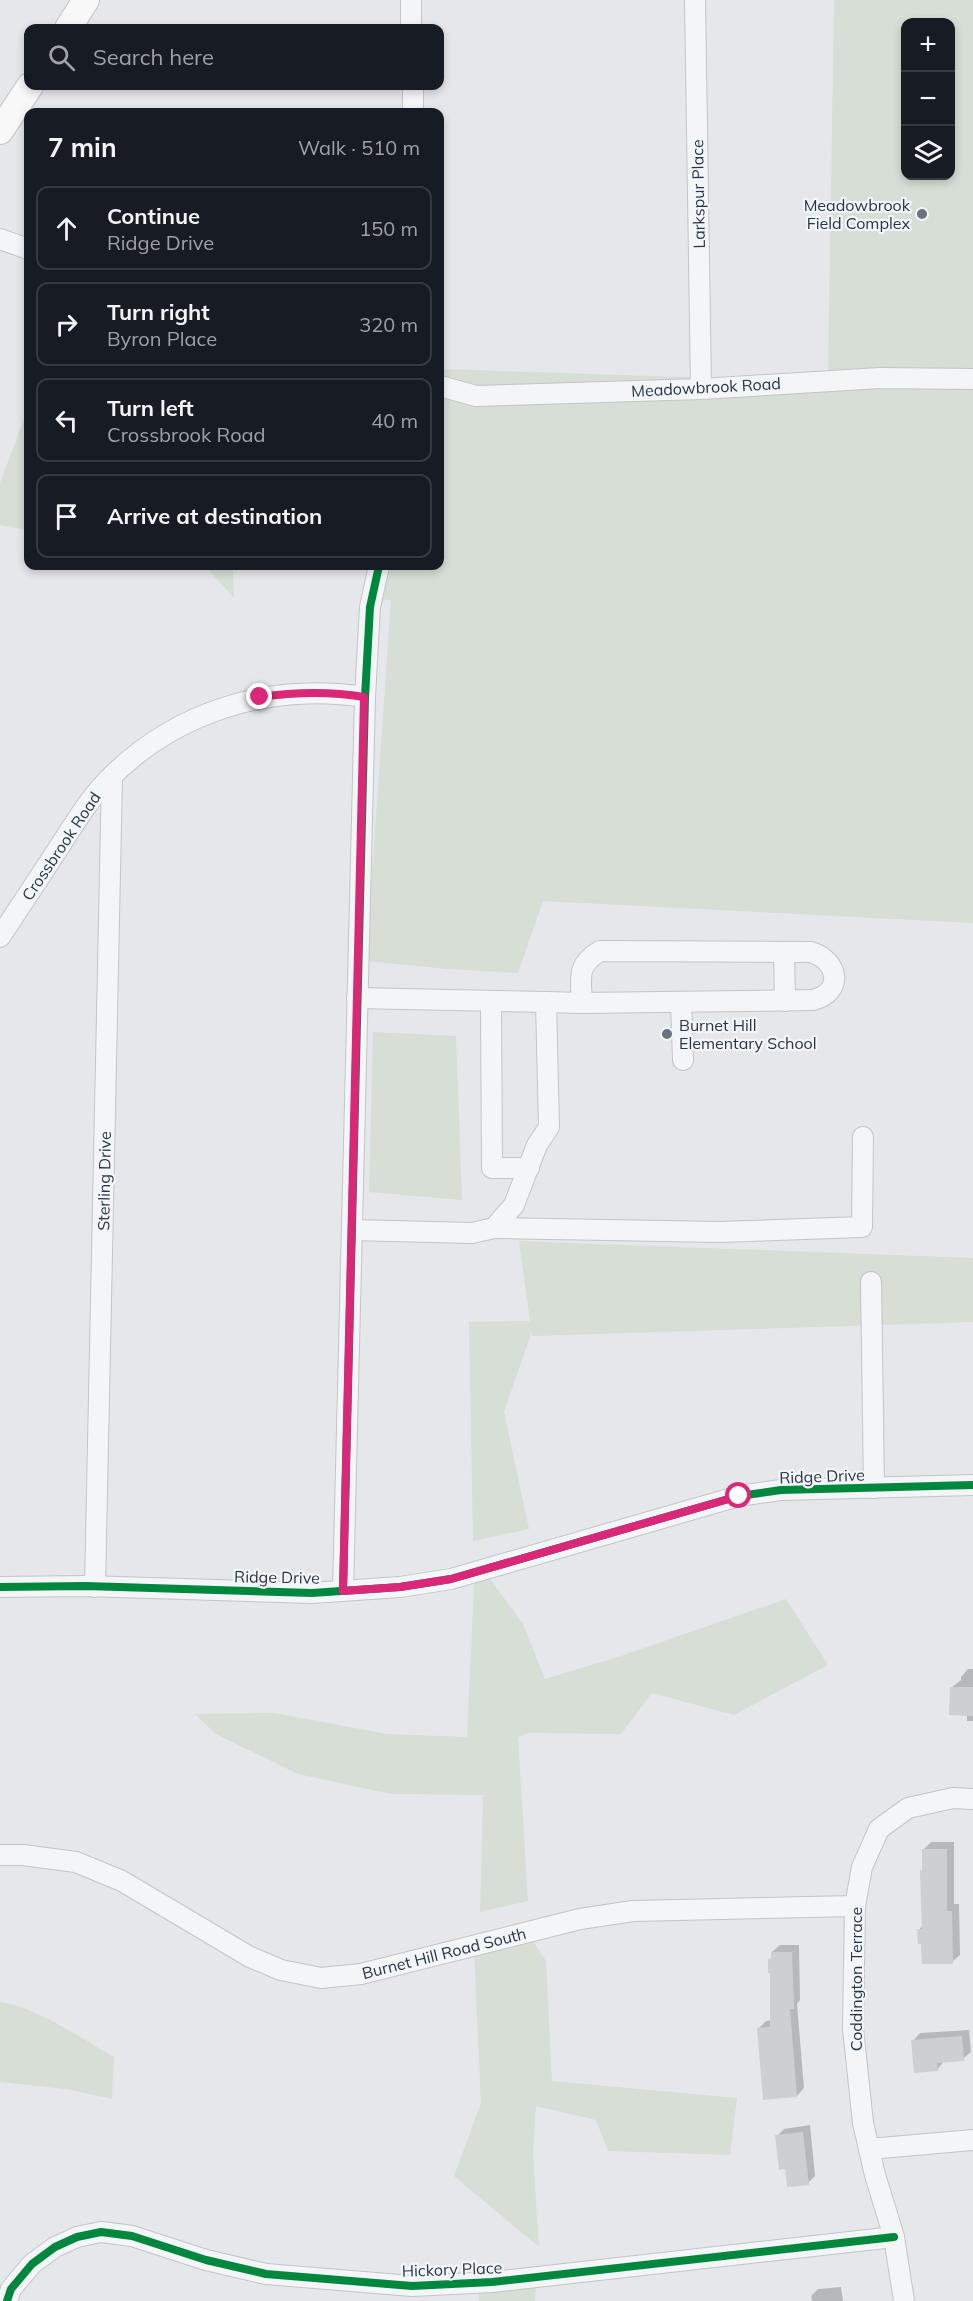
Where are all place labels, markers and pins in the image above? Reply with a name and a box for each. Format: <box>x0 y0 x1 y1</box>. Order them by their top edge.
place label: Meadowbrook Field Complex <box>804 195 911 233</box>
marker: Meadowbrook Field Complex <box>915 207 929 221</box>
place label: Burnet Hill Elementary School <box>679 1015 817 1053</box>
marker: Burnet Hill Elementary School <box>660 1027 674 1041</box>

